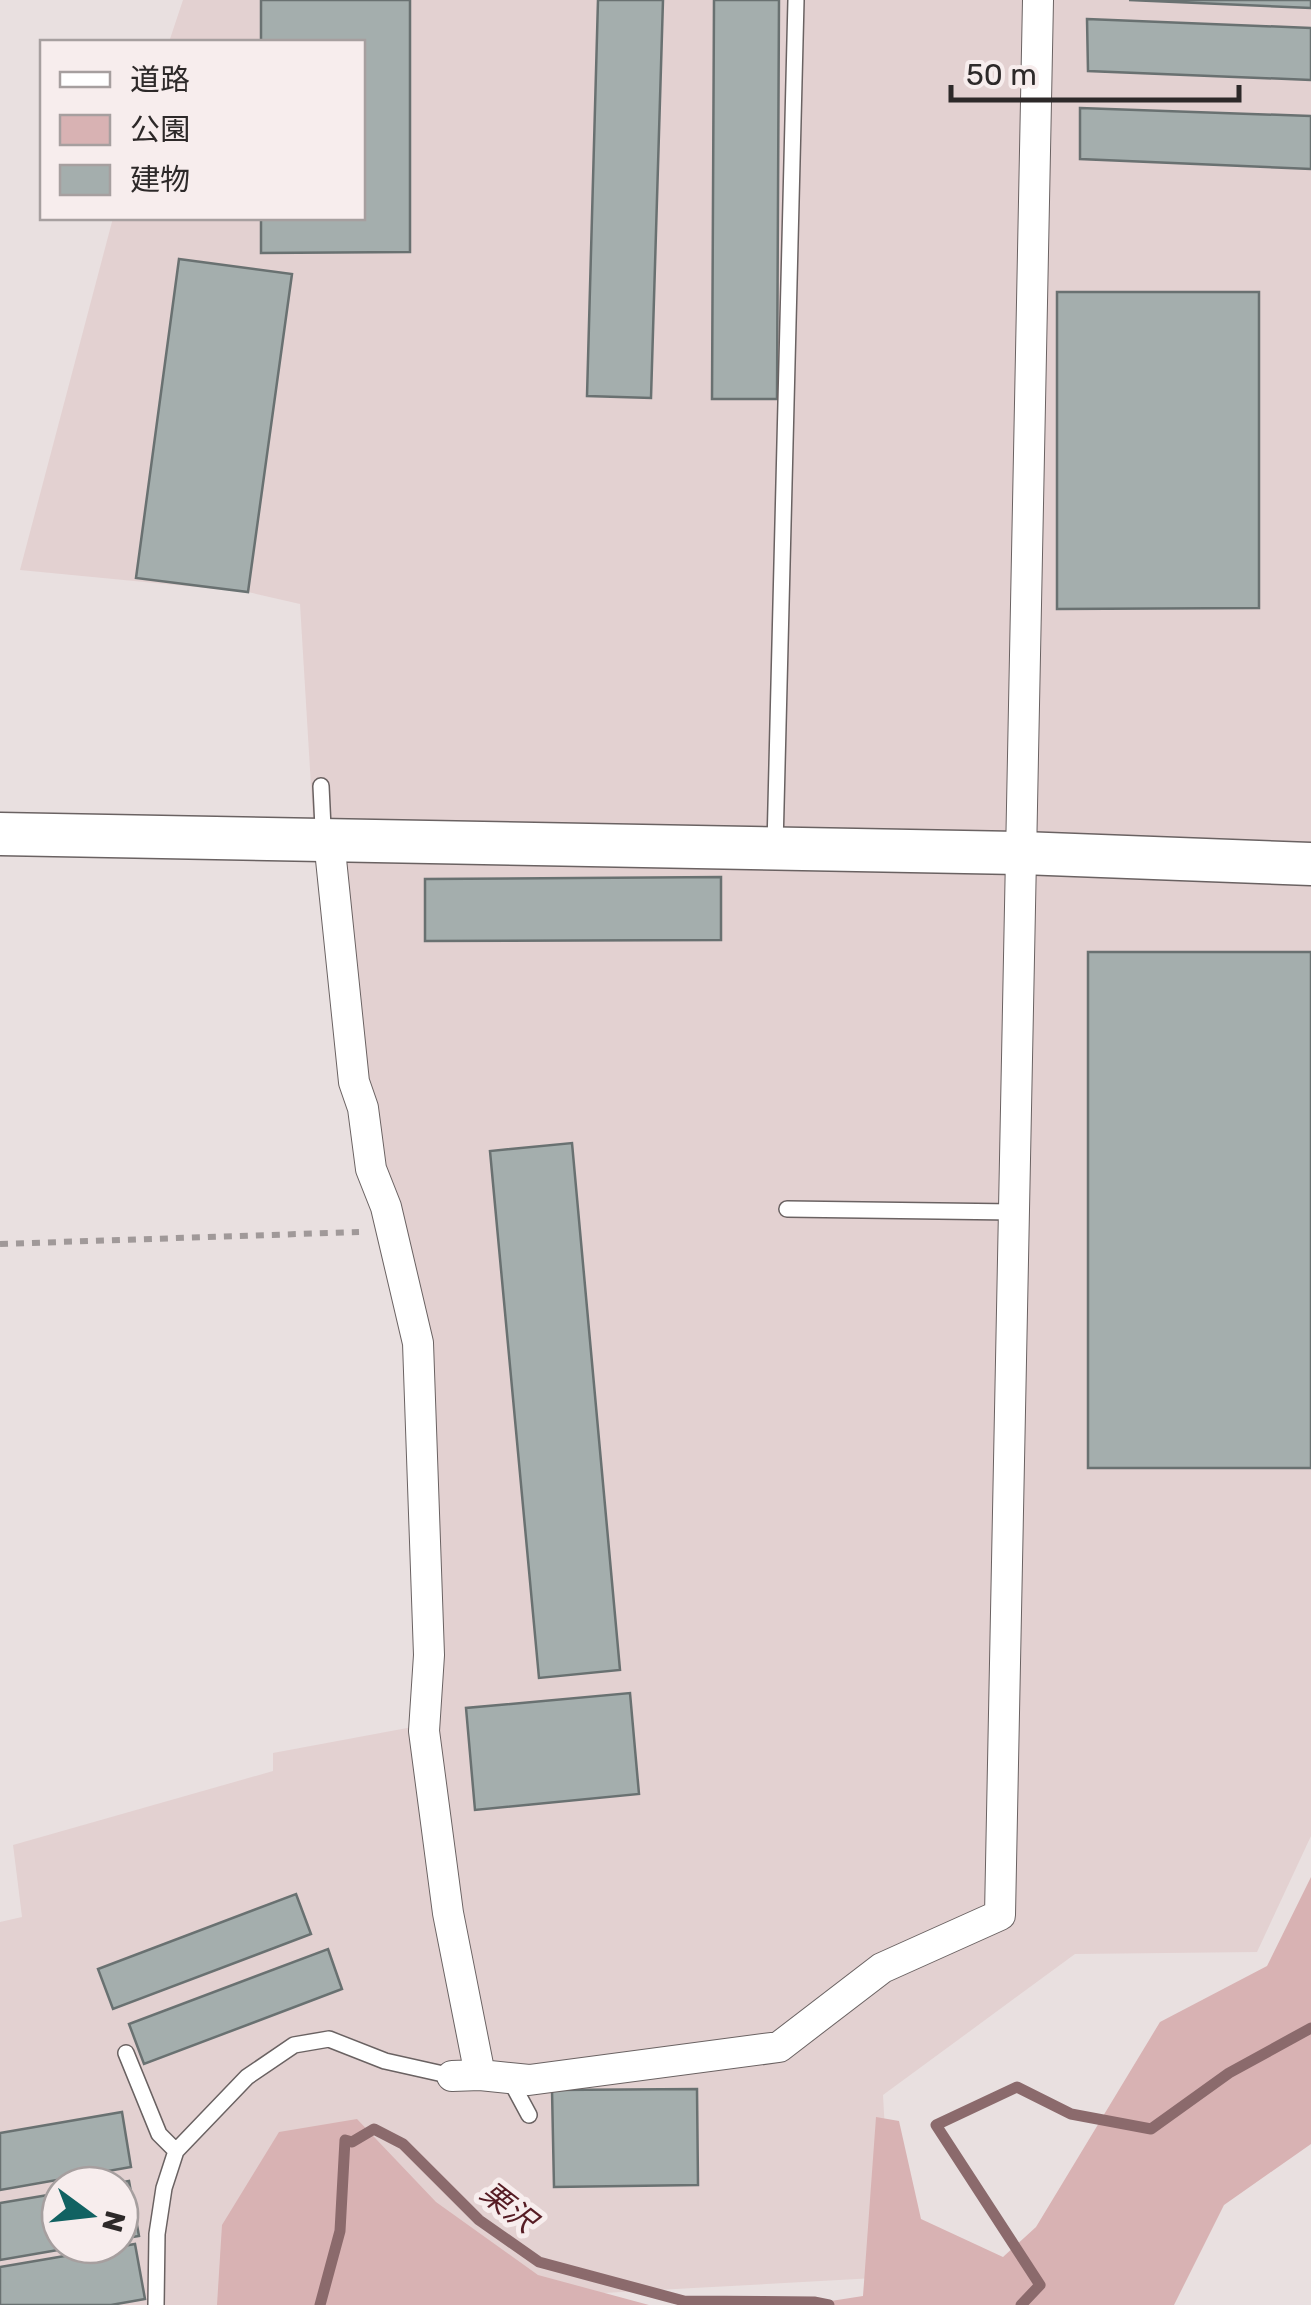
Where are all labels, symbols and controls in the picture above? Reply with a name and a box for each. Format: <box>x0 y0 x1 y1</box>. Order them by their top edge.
legend <box>40 40 365 220</box>
scale bar <box>951 40 1238 102</box>
text: 50 m <box>966 57 1037 93</box>
text: 道路 <box>130 62 190 98</box>
text: 公園 <box>130 112 190 148</box>
text: 建物 <box>130 162 190 198</box>
north arrow <box>40 2165 140 2265</box>
water label: 栗沢 <box>473 2174 546 2242</box>
text: N <box>95 2207 132 2235</box>

